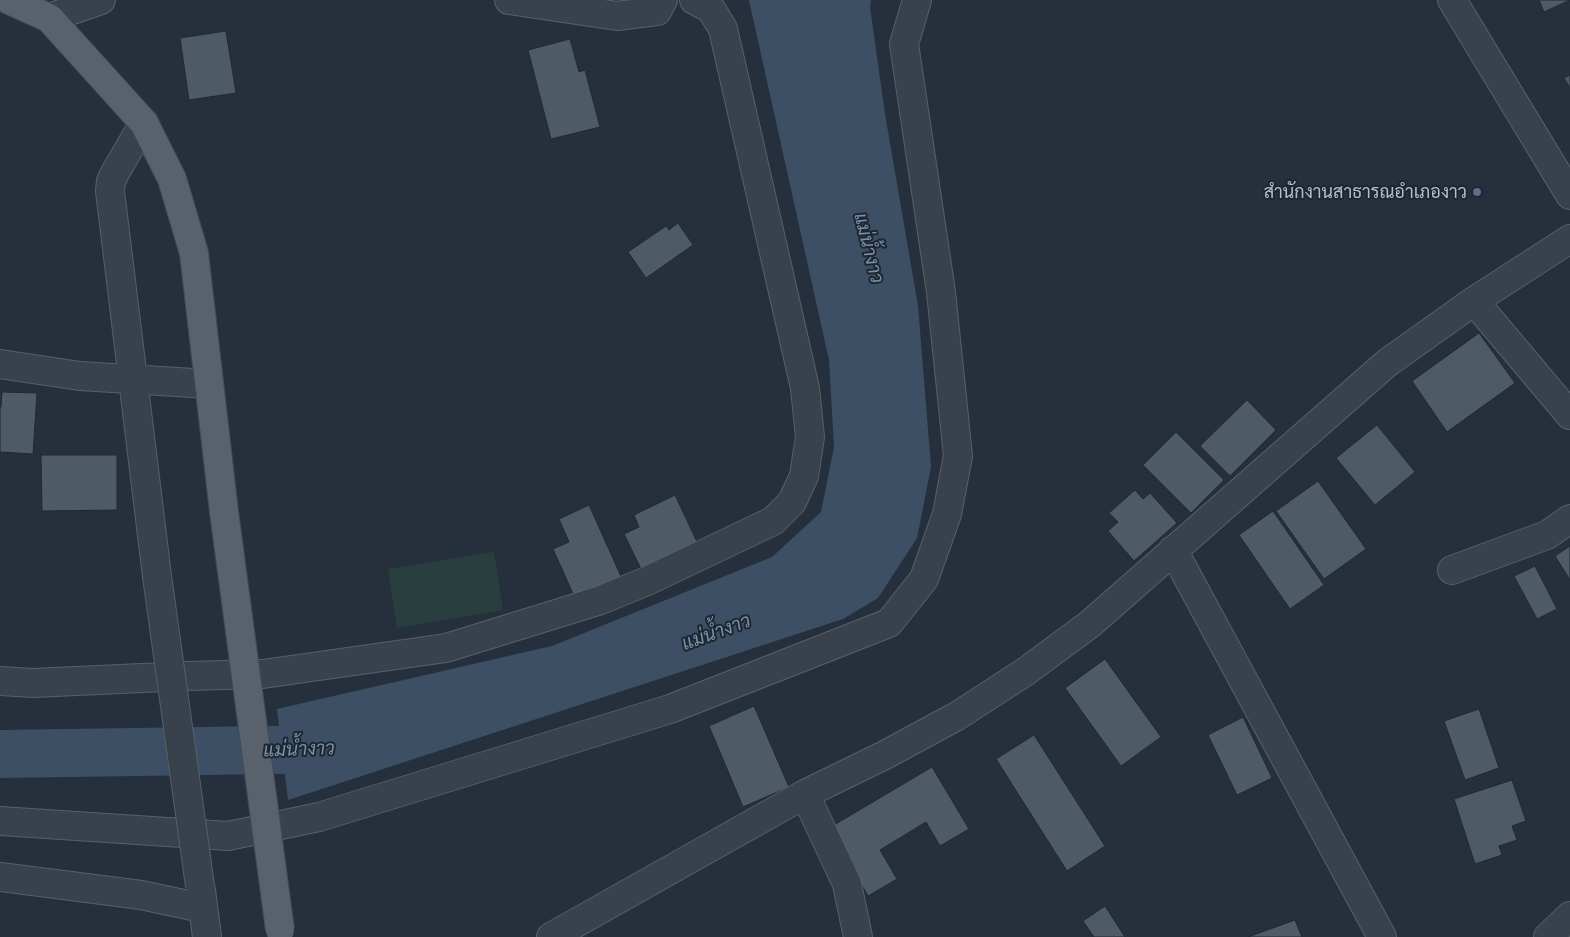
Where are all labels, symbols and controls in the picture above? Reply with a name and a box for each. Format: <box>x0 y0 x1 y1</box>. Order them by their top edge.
place label: สำนักงานสาธารณอำเภองาว <box>1264 181 1467 203</box>
marker: สำนักงานสาธารณอำเภองาว <box>1471 186 1483 198</box>
water label: แม่น้ำงาว <box>849 211 889 285</box>
water label: แม่น้ำงาว <box>678 609 754 655</box>
water label: แม่น้ำงาว <box>263 736 335 762</box>

